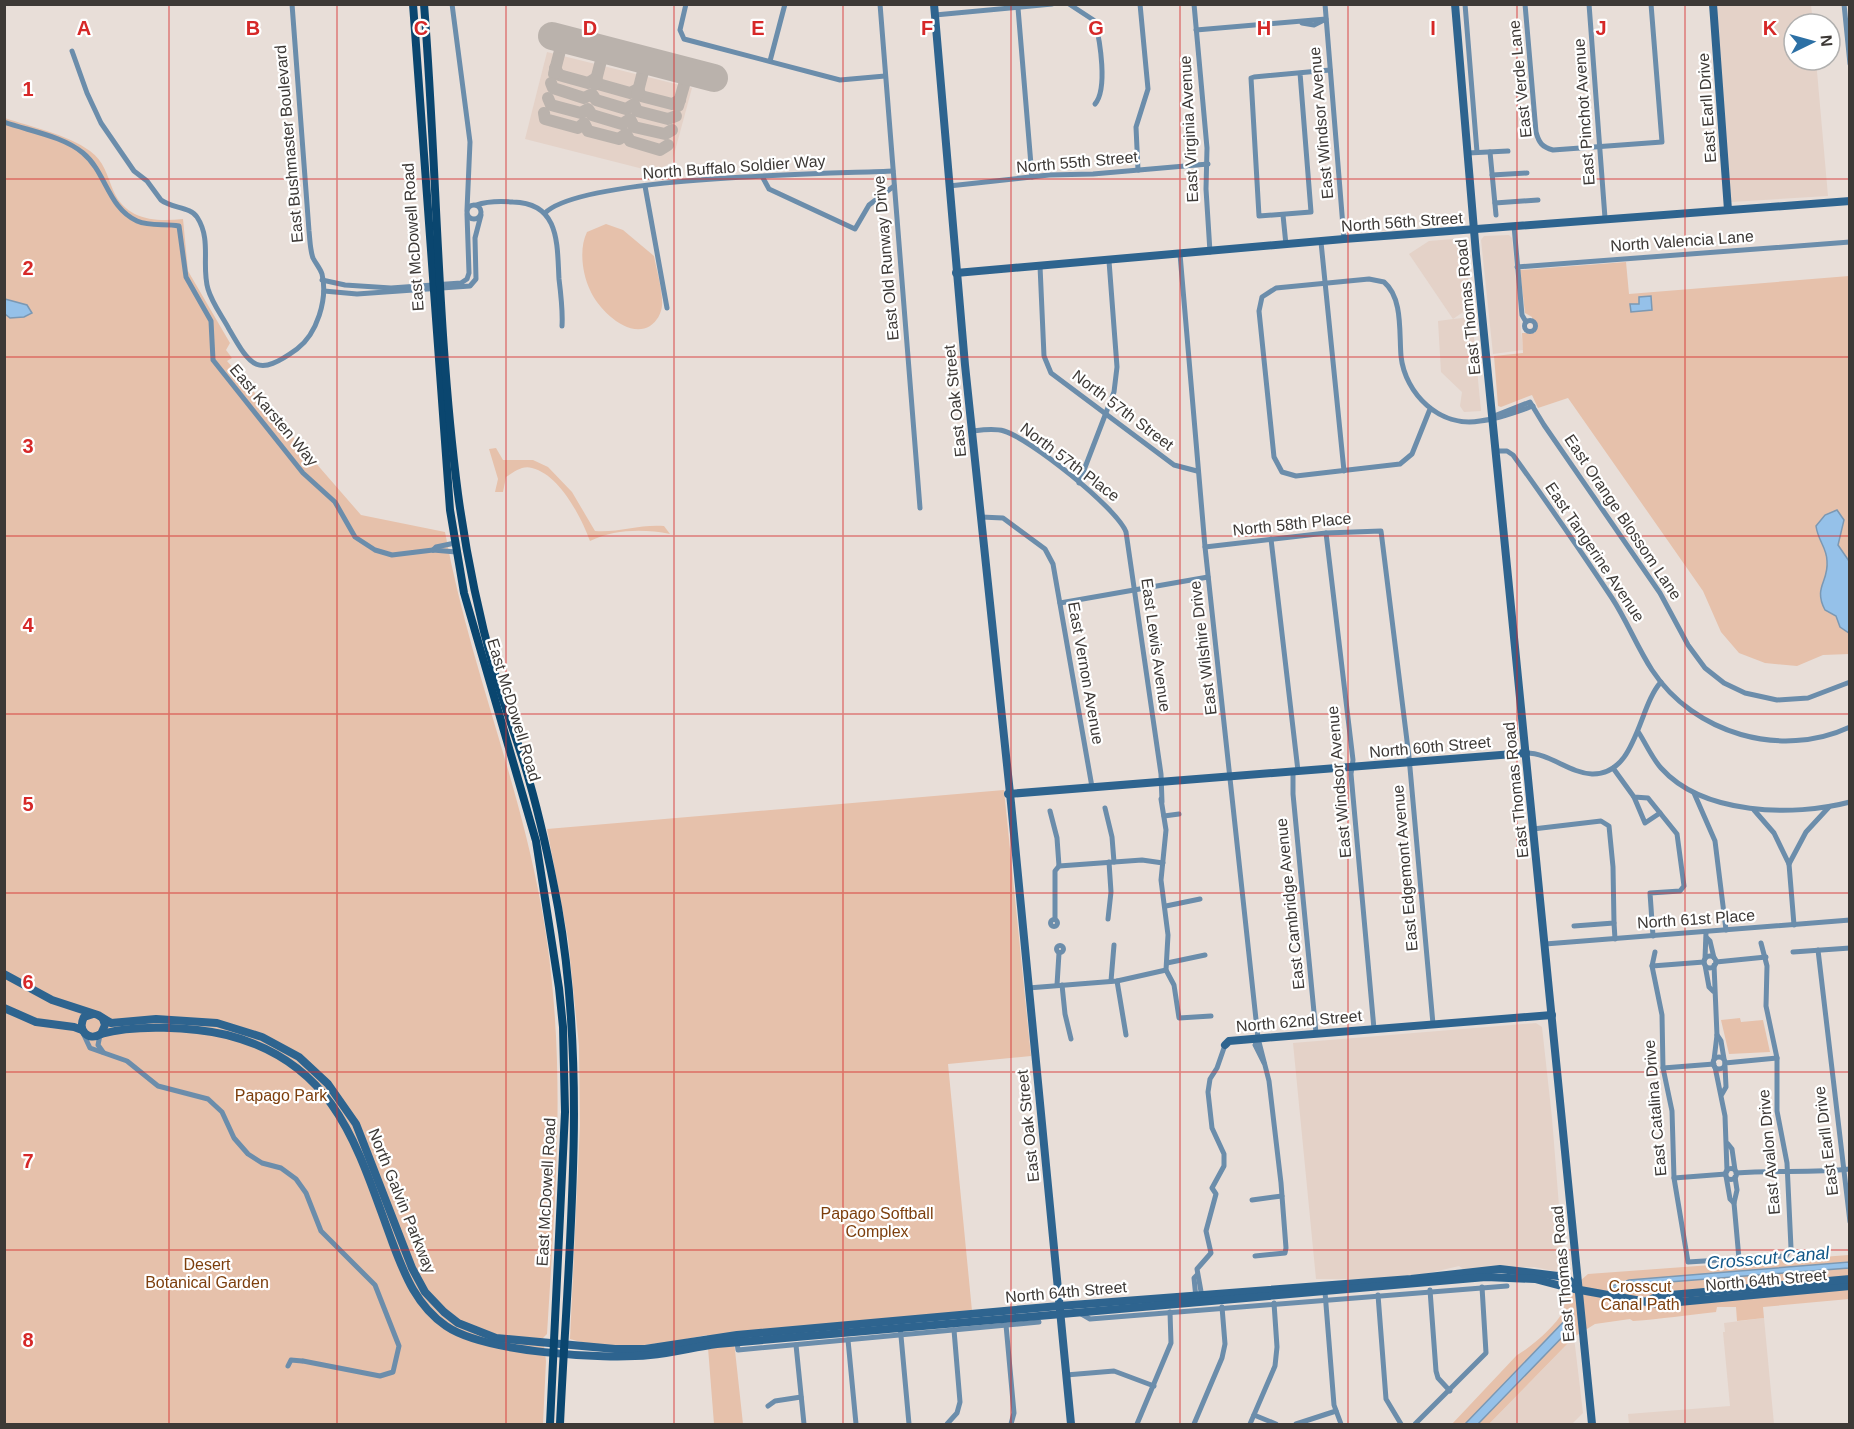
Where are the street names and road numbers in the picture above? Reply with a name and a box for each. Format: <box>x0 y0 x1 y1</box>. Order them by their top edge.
street label: East Verde Lane <box>1505 19 1535 139</box>
street label: East Pinchot Avenue <box>1570 38 1598 186</box>
street label: East Bushmaster Boulevard <box>272 44 306 244</box>
street label: East Windsor Avenue <box>1306 46 1336 200</box>
street label: East Earll Drive <box>1695 52 1719 164</box>
street label: East Virginia Avenue <box>1177 55 1201 203</box>
street label: North 55th Street <box>1016 148 1139 176</box>
street label: North Buffalo Soldier Way <box>642 152 826 182</box>
street label: East McDowell Road <box>399 162 427 312</box>
street label: East Old Runway Drive <box>870 175 902 341</box>
street label: North 56th Street <box>1341 209 1464 235</box>
street label: North Valencia Lane <box>1610 227 1754 254</box>
street label: East Thomas Road <box>1452 238 1484 376</box>
street label: East Oak Street <box>941 343 969 458</box>
street label: East Karsten Way <box>227 361 321 469</box>
street label: North 57th Street <box>1069 367 1177 454</box>
street label: North 57th Place <box>1017 419 1123 505</box>
street label: East Orange Blossom Lane <box>1561 431 1685 603</box>
street label: East Tangerine Avenue <box>1542 479 1648 625</box>
street label: North 58th Place <box>1232 509 1352 539</box>
street label: East Lewis Avenue <box>1138 577 1174 713</box>
street label: East Wilshire Drive <box>1186 580 1220 716</box>
street label: East Vernon Avenue <box>1065 600 1107 746</box>
street label: East McDowell Road <box>484 637 544 783</box>
street label: East Windsor Avenue <box>1324 705 1354 859</box>
street label: East Thomas Road <box>1500 721 1532 859</box>
street label: North 60th Street <box>1369 733 1492 761</box>
street label: East Edgemont Avenue <box>1389 784 1421 952</box>
street label: East Cambridge Avenue <box>1273 817 1307 991</box>
street label: North 61st Place <box>1636 906 1756 932</box>
street label: North 62nd Street <box>1235 1007 1363 1035</box>
street label: East Catalina Drive <box>1641 1039 1669 1177</box>
street label: East Oak Street <box>1014 1068 1042 1183</box>
street label: East Earll Drive <box>1811 1085 1841 1197</box>
street label: East Avalon Drive <box>1755 1088 1783 1216</box>
street label: East McDowell Road <box>534 1117 558 1267</box>
street label: North Galvin Parkway <box>365 1126 439 1276</box>
street label: East Thomas Road <box>1549 1205 1577 1343</box>
street label: North 64th Street <box>1705 1266 1828 1294</box>
street label: North 64th Street <box>1005 1278 1128 1306</box>

